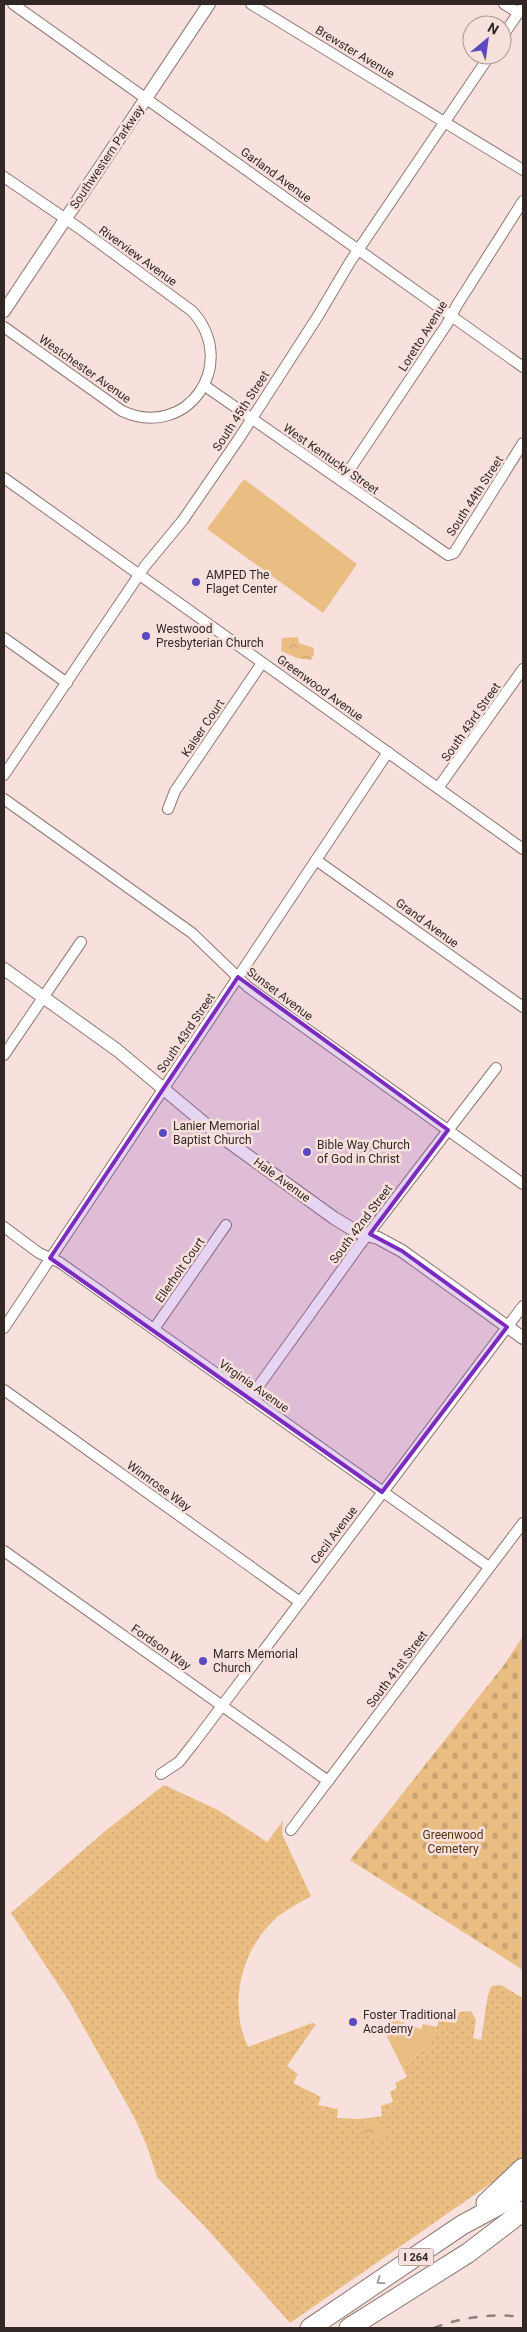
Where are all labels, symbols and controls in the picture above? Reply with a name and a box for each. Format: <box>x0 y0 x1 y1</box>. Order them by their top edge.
north arrow <box>462 15 512 65</box>
text: N <box>485 19 502 38</box>
street label: Brewster Avenue <box>313 23 397 81</box>
street label: Southwestern Parkway <box>67 102 147 211</box>
street label: Garland Avenue <box>238 145 314 205</box>
street label: Riverview Avenue <box>96 223 180 289</box>
street label: Loretto Avenue <box>396 298 450 374</box>
street label: Westchester Avenue <box>36 332 134 406</box>
street label: South 45th Street <box>210 368 272 454</box>
street label: West Kentucky Street <box>280 421 382 497</box>
street label: South 44th Street <box>444 453 506 539</box>
place label: AMPED The Flaget Center <box>206 568 277 596</box>
marker: AMPED The Flaget Center <box>190 576 202 588</box>
place label: Westwood Presbyterian Church <box>156 622 264 650</box>
marker: Westwood Presbyterian Church <box>140 630 152 642</box>
street label: Greenwood Avenue <box>274 652 366 724</box>
street label: South 43rd Street <box>439 680 503 764</box>
street label: Kaiser Court <box>179 697 227 759</box>
street label: Grand Avenue <box>393 896 461 950</box>
street label: Sunset Avenue <box>244 965 316 1023</box>
street label: South 43rd Street <box>154 991 218 1075</box>
place label: Lanier Memorial Baptist Church <box>173 1119 260 1147</box>
marker: Lanier Memorial Baptist Church <box>157 1127 169 1139</box>
place label: Bible Way Church of God in Christ <box>317 1138 410 1166</box>
marker: Bible Way Church of God in Christ <box>301 1146 313 1158</box>
street label: Hale Avenue <box>251 1155 313 1205</box>
street label: South 42nd Street <box>327 1182 395 1266</box>
street label: Ellerholt Court <box>152 1235 208 1305</box>
street label: Virginia Avenue <box>216 1357 292 1415</box>
street label: Winnrose Way <box>124 1458 194 1514</box>
street label: Cecil Avenue <box>308 1503 360 1567</box>
street label: Fordson Way <box>129 1621 194 1673</box>
street label: South 41st Street <box>364 1628 430 1710</box>
place label: Marrs Memorial Church <box>213 1647 298 1675</box>
marker: Marrs Memorial Church <box>197 1655 209 1667</box>
park label: Greenwood Cemetery <box>423 1828 483 1856</box>
place label: Foster Traditional Academy <box>363 2008 456 2036</box>
marker: Foster Traditional Academy <box>347 2016 359 2028</box>
road number: I 264 <box>398 2248 434 2266</box>
one-way arrow <box>376 2275 385 2284</box>

